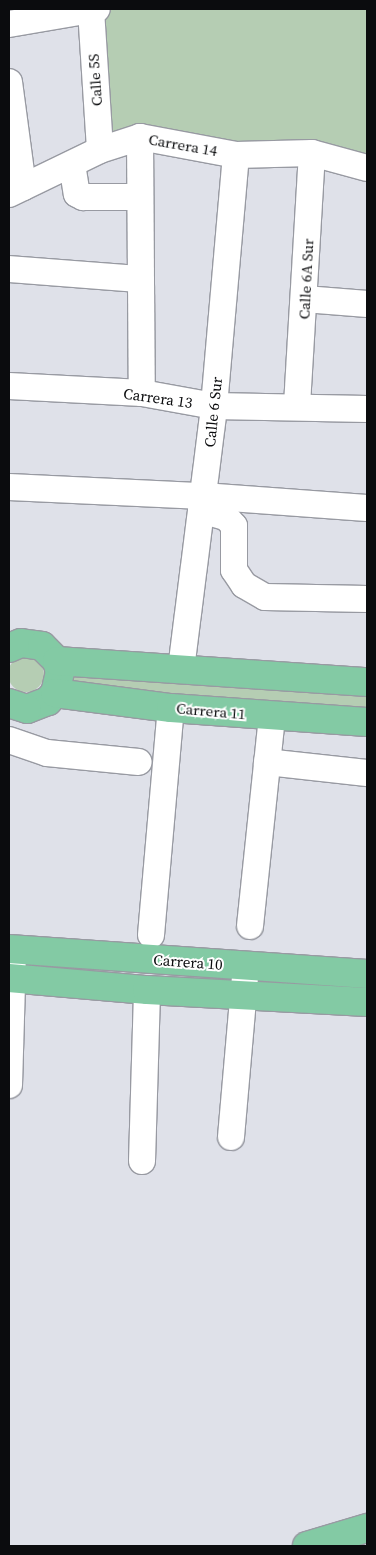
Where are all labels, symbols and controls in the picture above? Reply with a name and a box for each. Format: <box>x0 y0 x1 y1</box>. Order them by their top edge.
street label: Calle 5S <box>84 53 106 107</box>
street label: Carrera 14 <box>147 130 219 160</box>
street label: Calle 6A Sur <box>295 238 317 320</box>
street label: Calle 6 Sur <box>200 376 226 448</box>
street label: Carrera 13 <box>122 384 194 412</box>
street label: Carrera 11 <box>176 699 246 723</box>
street label: Carrera 10 <box>153 951 223 973</box>

